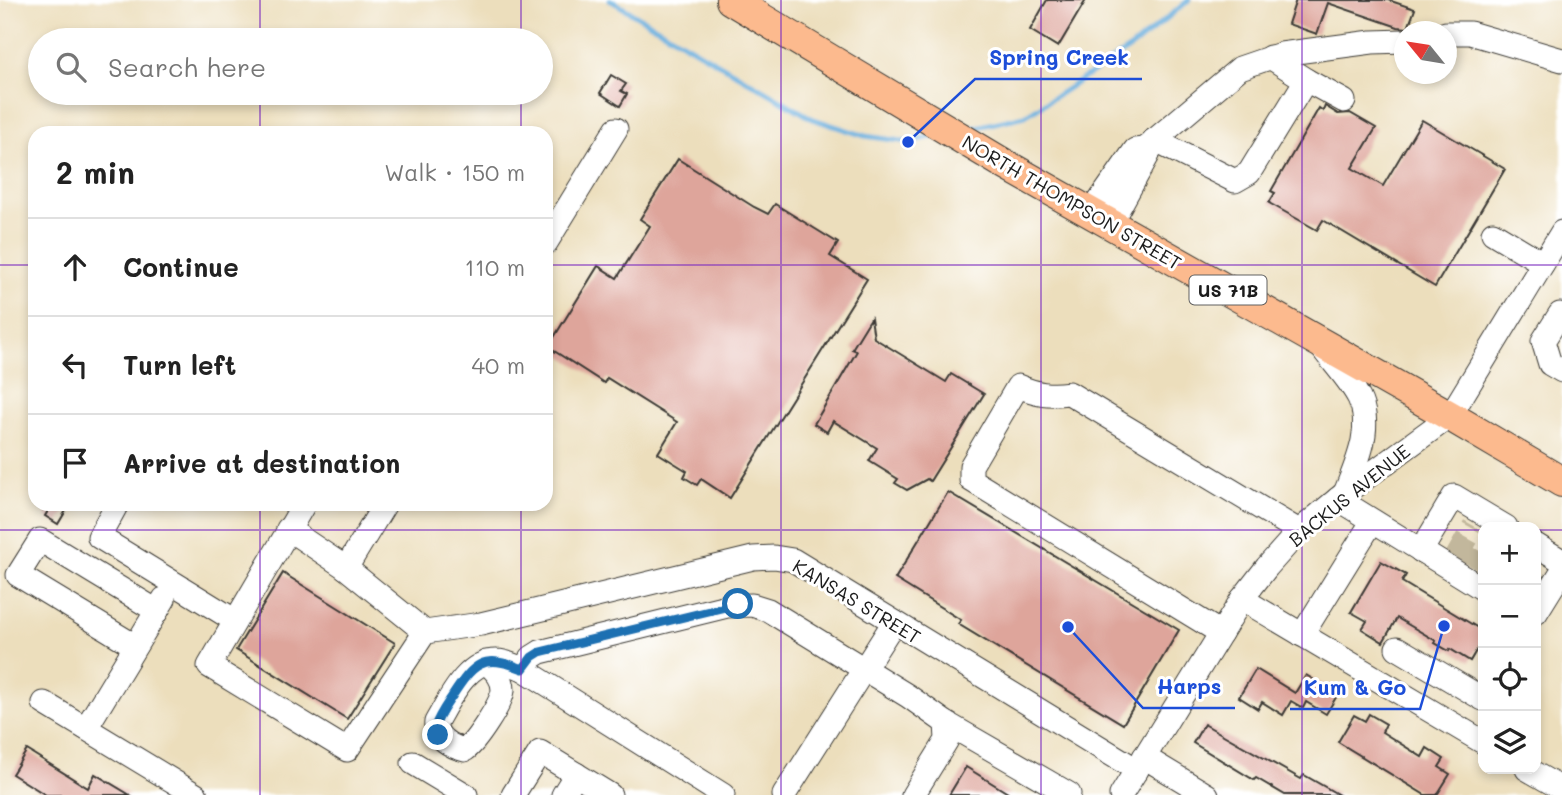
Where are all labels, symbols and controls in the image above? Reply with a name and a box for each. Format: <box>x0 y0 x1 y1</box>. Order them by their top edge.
north arrow <box>1394 21 1457 84</box>
search box <box>28 28 553 105</box>
callout: Spring Creek <box>975 37 1142 79</box>
text: Spring Creek <box>989 43 1129 70</box>
icon: search <box>52 48 90 86</box>
text: Search here <box>108 50 266 84</box>
street label: NORTH THOMPSON STREET <box>958 129 1186 275</box>
text: 2 min <box>56 152 135 192</box>
text: Walk · 150 m <box>384 157 525 187</box>
icon: ahead <box>56 248 94 286</box>
text: Continue <box>123 250 239 284</box>
text: 110 m <box>465 252 525 282</box>
road number: US 71B <box>1190 276 1266 304</box>
icon: left <box>56 346 94 384</box>
text: Turn left <box>123 348 236 382</box>
text: 40 m <box>472 350 525 380</box>
street label: BACKUS AVENUE <box>1283 438 1415 552</box>
icon: arrive <box>56 444 94 482</box>
text: Arrive at destination <box>123 446 400 480</box>
map controls <box>1478 522 1541 774</box>
button: + <box>1478 522 1541 585</box>
street label: KANSAS STREET <box>788 553 926 649</box>
button: − <box>1478 585 1541 648</box>
route start <box>722 588 753 619</box>
button: locate <box>1478 648 1541 711</box>
callout: Harps <box>1143 666 1235 708</box>
callout: Kum & Go <box>1290 667 1420 709</box>
text: Harps <box>1157 672 1221 699</box>
text: Kum & Go <box>1304 673 1406 700</box>
button: layers <box>1478 711 1541 774</box>
route end <box>422 719 453 750</box>

